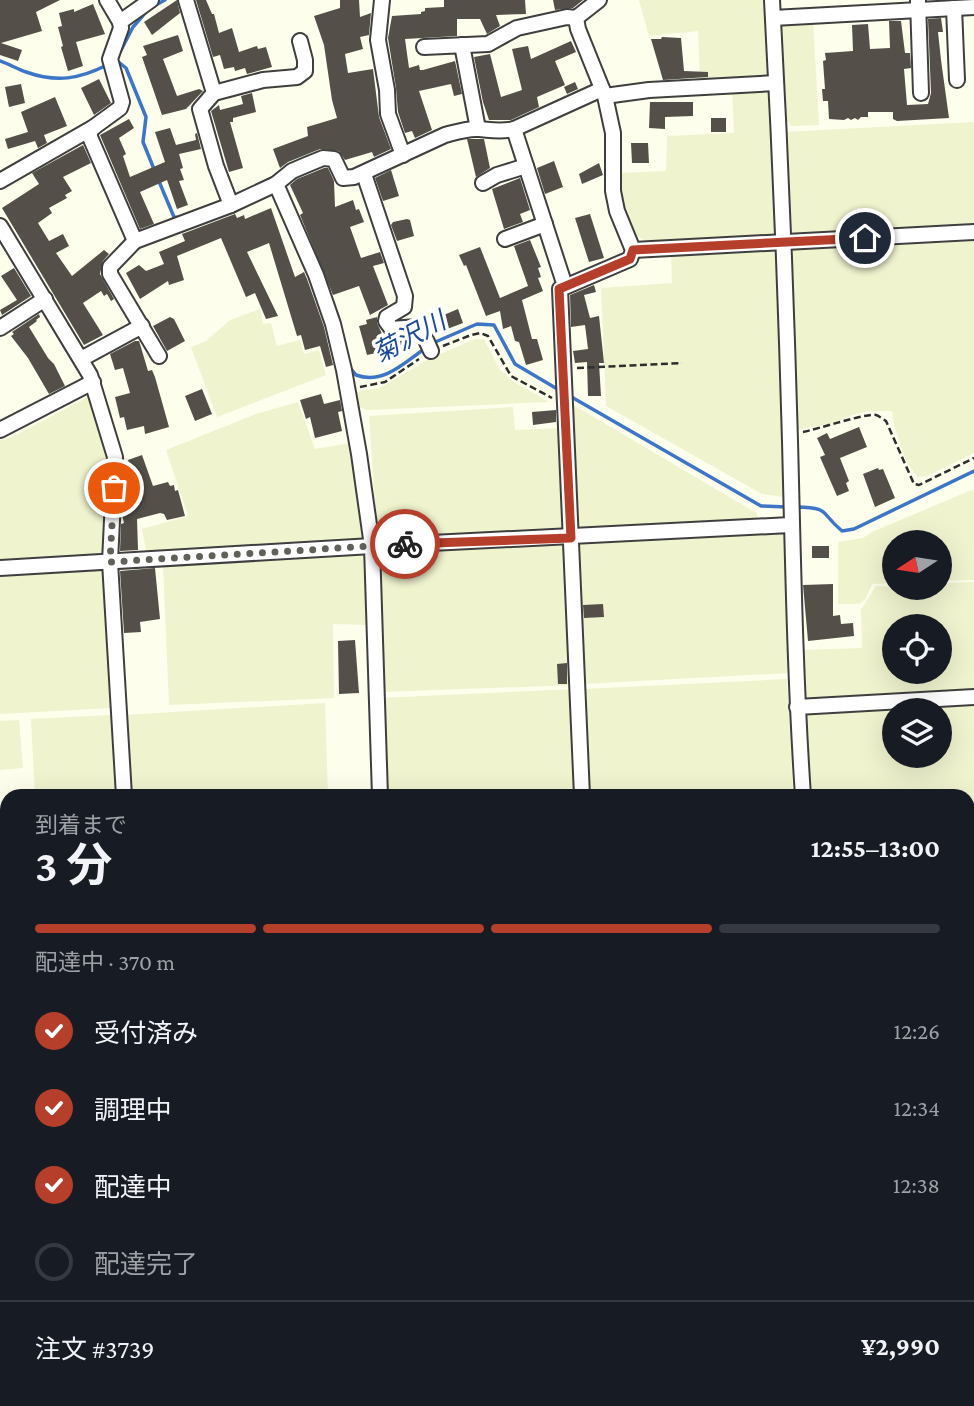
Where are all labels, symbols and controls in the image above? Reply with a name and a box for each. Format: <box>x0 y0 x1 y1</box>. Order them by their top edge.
pin <box>835 208 895 268</box>
icon: home <box>846 219 884 257</box>
water label: 菊沢川 <box>368 305 453 369</box>
pin <box>84 458 144 518</box>
icon: bag <box>95 469 133 507</box>
courier <box>370 509 440 579</box>
icon: bike <box>386 525 424 563</box>
north arrow <box>882 530 952 600</box>
map controls <box>882 530 952 768</box>
button: locate <box>882 614 952 684</box>
button: layers <box>882 698 952 768</box>
text: 到着まで <box>35 812 127 838</box>
text: 12:55–13:00 <box>811 834 940 863</box>
text: 3 分 <box>35 840 112 891</box>
text: 配達中 · 370 m <box>35 949 175 975</box>
icon: check <box>35 1012 73 1050</box>
text: 12:26 <box>894 1018 940 1044</box>
text: 受付済み <box>94 1019 198 1048</box>
icon: check <box>35 1089 73 1127</box>
text: 12:34 <box>893 1095 940 1121</box>
text: 調理中 <box>94 1096 172 1125</box>
icon: check <box>35 1166 73 1204</box>
text: 12:38 <box>893 1172 940 1198</box>
text: 配達中 <box>94 1173 172 1202</box>
text: 配達完了 <box>94 1250 198 1279</box>
text: ¥2,990 <box>861 1332 940 1361</box>
text: 注文 #3739 <box>35 1335 155 1364</box>

